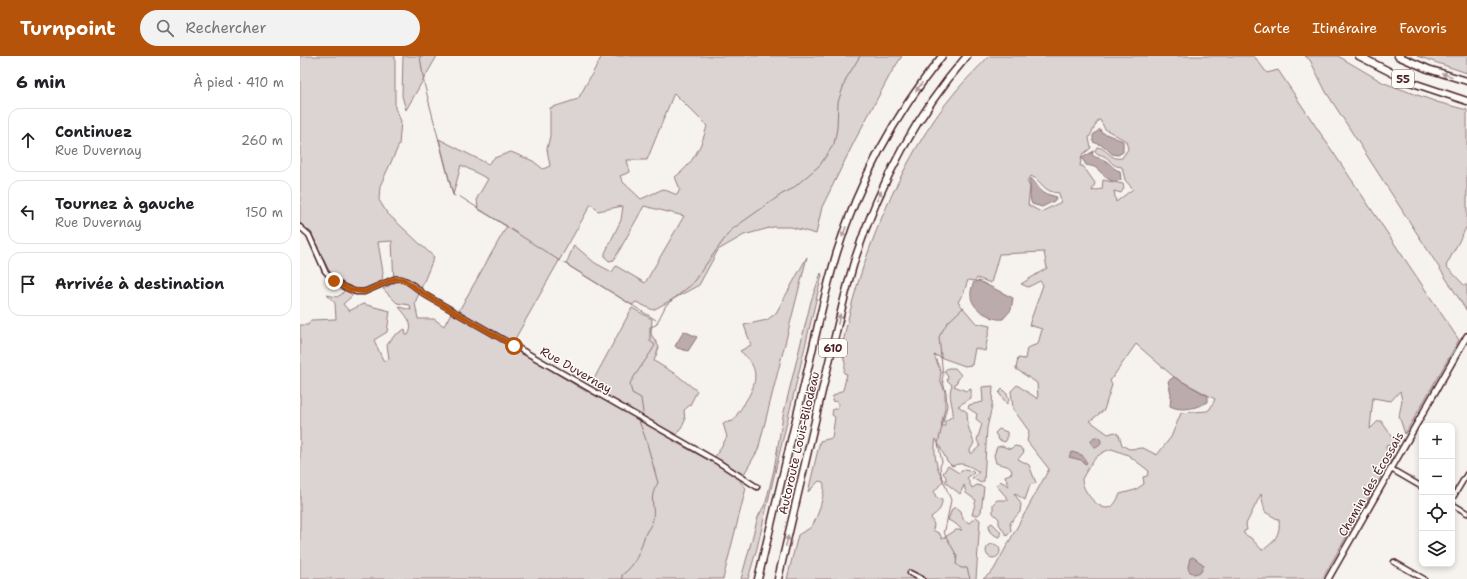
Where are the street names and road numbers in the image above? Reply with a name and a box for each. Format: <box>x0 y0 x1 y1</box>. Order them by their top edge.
road number: 55 <box>1392 70 1414 88</box>
road number: 610 <box>819 339 847 357</box>
street label: Rue Duvernay <box>537 343 615 397</box>
street label: Autoroute Louis-Bilodeau <box>775 370 823 516</box>
street label: Chemin des Écossais <box>1334 429 1408 539</box>

